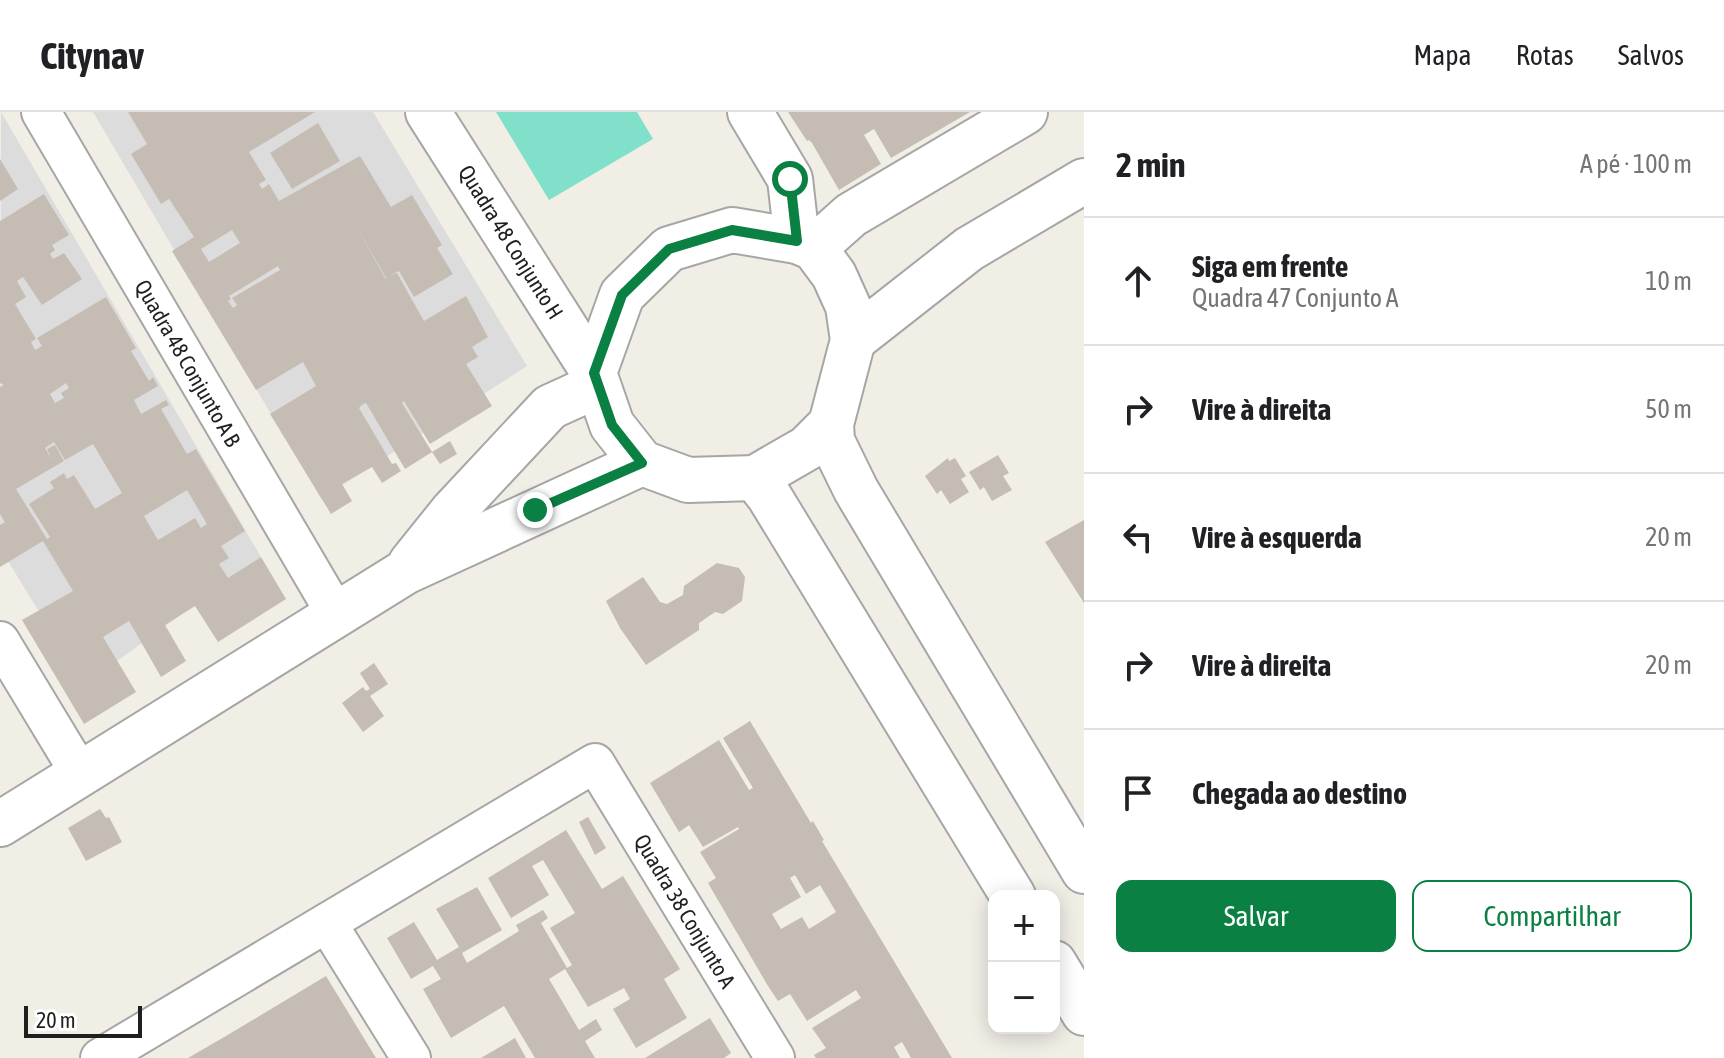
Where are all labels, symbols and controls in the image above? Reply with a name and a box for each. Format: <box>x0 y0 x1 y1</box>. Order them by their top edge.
text: Citynav <box>40 34 144 77</box>
text: Mapa <box>1414 39 1472 71</box>
text: Rotas <box>1516 39 1574 71</box>
text: Salvos <box>1618 39 1684 71</box>
text: 2 min <box>1116 145 1185 184</box>
text: A pé · 100 m <box>1580 149 1692 179</box>
street label: Quadra 48 Conjunto H <box>453 160 569 324</box>
route start <box>772 161 808 197</box>
text: Siga em frente <box>1192 249 1348 283</box>
icon: ahead <box>1116 259 1160 303</box>
text: 10 m <box>1645 266 1692 296</box>
street label: Quadra 48 Conjunto A B <box>130 275 247 451</box>
text: Quadra 47 Conjunto A <box>1192 283 1398 313</box>
icon: right <box>1116 387 1160 431</box>
text: Vire à direita <box>1192 392 1331 426</box>
text: 50 m <box>1645 394 1692 424</box>
route end <box>517 492 553 528</box>
icon: left <box>1116 515 1160 559</box>
text: Vire à esquerda <box>1192 520 1362 554</box>
text: 20 m <box>1645 522 1692 552</box>
icon: right <box>1116 643 1160 687</box>
text: Vire à direita <box>1192 648 1331 682</box>
text: 20 m <box>1645 650 1692 680</box>
icon: arrive <box>1116 771 1160 815</box>
text: Chegada ao destino <box>1192 776 1407 810</box>
street label: Quadra 38 Conjunto A <box>629 829 741 993</box>
button: Salvar <box>1116 880 1396 952</box>
button: Compartilhar <box>1412 880 1692 952</box>
map controls <box>988 890 1060 1034</box>
button: + <box>988 890 1060 962</box>
button: − <box>988 962 1060 1034</box>
scale bar <box>24 1002 142 1038</box>
text: 20 m <box>36 1007 76 1033</box>

